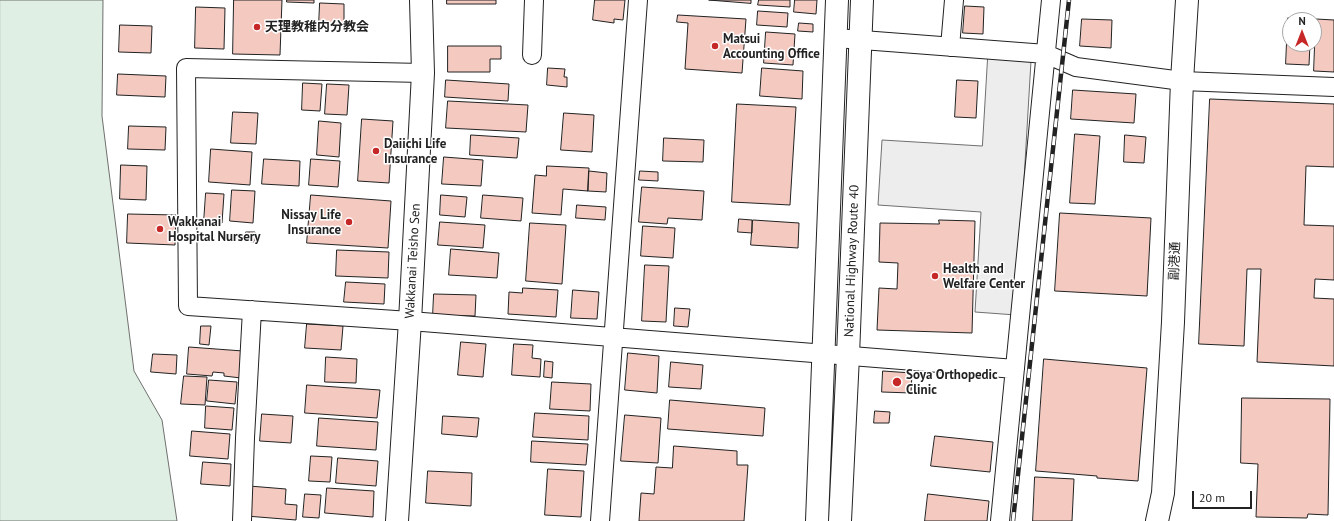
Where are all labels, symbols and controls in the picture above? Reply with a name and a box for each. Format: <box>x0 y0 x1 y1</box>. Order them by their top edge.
north arrow <box>1282 12 1322 52</box>
text: N <box>1298 14 1306 28</box>
place label: 天理教稚内分教会 <box>265 19 369 35</box>
marker: 天理教稚内分教会 <box>252 22 262 32</box>
place label: Matsui Accounting Office <box>723 31 820 62</box>
marker: Matsui Accounting Office <box>710 41 720 51</box>
place label: Daiichi Life Insurance <box>384 136 446 167</box>
marker: Daiichi Life Insurance <box>371 146 381 156</box>
street label: National Highway Route 40 <box>842 185 862 337</box>
street label: Wakkanai Teisho Sen <box>402 203 424 319</box>
place label: Nissay Life Insurance <box>281 207 341 238</box>
place label: Wakkanai Hospital Nursery <box>168 214 261 245</box>
marker: Nissay Life Insurance <box>344 217 354 227</box>
marker: Wakkanai Hospital Nursery <box>155 224 165 234</box>
street label: 副港通 <box>1167 241 1183 281</box>
place label: Health and Welfare Center <box>943 261 1025 292</box>
marker: Health and Welfare Center <box>930 271 940 281</box>
place label: Soya Orthopedic Clinic <box>906 367 998 398</box>
marker: Soya Orthopedic Clinic <box>891 376 903 388</box>
scale bar <box>1194 483 1254 509</box>
text: 20 m <box>1199 490 1225 505</box>

